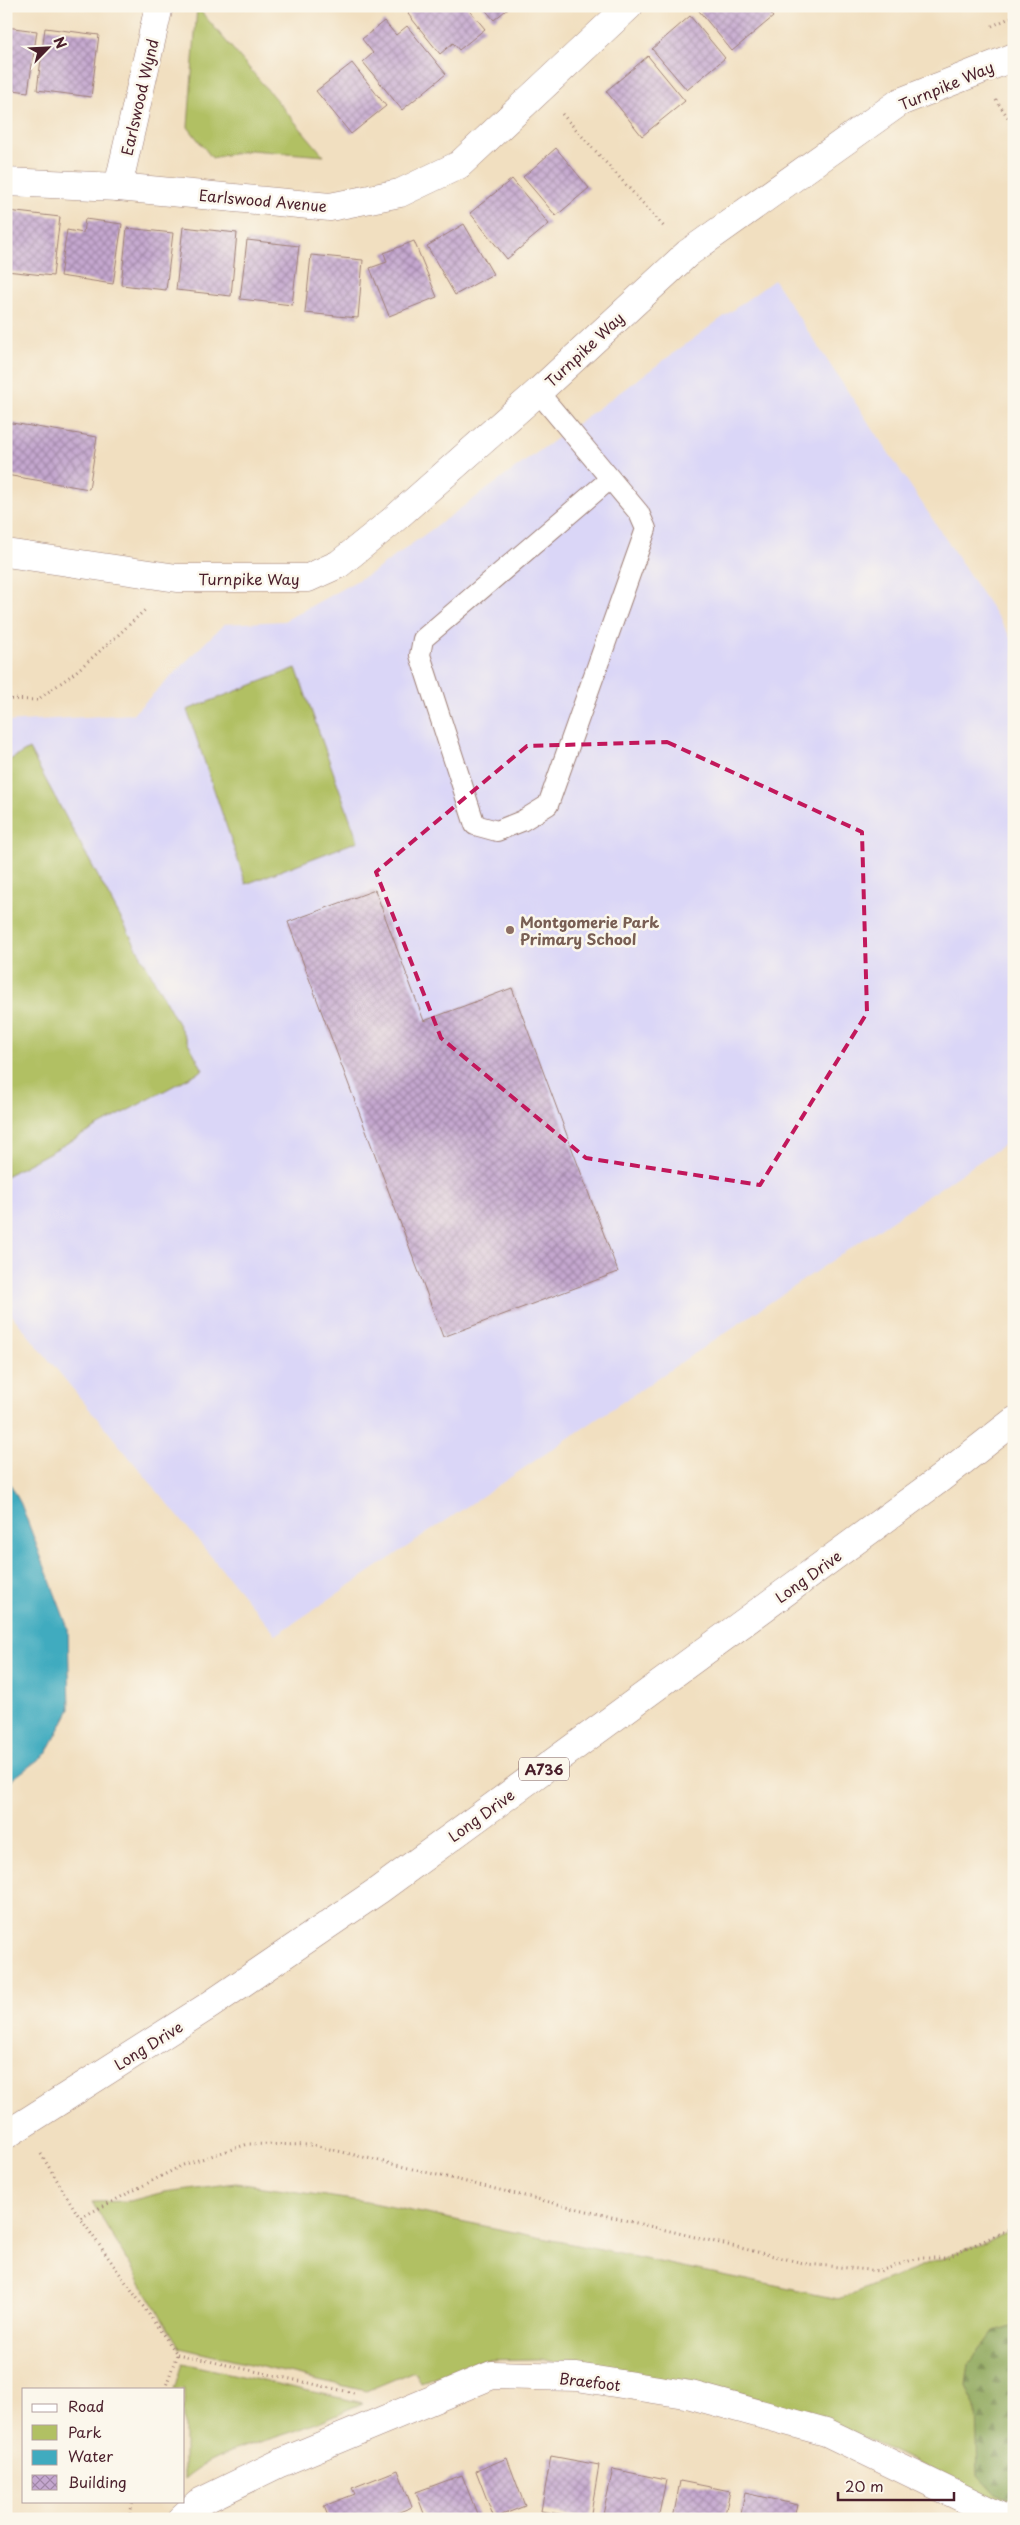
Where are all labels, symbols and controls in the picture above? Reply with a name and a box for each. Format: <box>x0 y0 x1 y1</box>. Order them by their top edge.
north arrow <box>22 22 72 72</box>
text: N <box>48 33 72 52</box>
street label: Earlswood Wynd <box>114 36 164 158</box>
street label: Turnpike Way <box>895 55 997 115</box>
street label: Earlswood Avenue <box>198 183 328 217</box>
street label: Turnpike Way <box>539 306 629 392</box>
street label: Turnpike Way <box>198 567 300 590</box>
place label: Montgomerie Park Primary School <box>520 910 659 950</box>
marker: Montgomerie Park Primary School <box>504 924 516 936</box>
street label: Long Drive <box>770 1544 846 1608</box>
road number: A736 <box>519 1758 569 1780</box>
street label: Long Drive <box>443 1783 519 1847</box>
street label: Long Drive <box>109 2015 187 2075</box>
street label: Braefoot <box>558 2366 622 2396</box>
legend <box>22 2388 185 2502</box>
text: Road <box>68 2394 104 2417</box>
text: Park <box>68 2420 102 2443</box>
text: Water <box>68 2444 113 2467</box>
text: Building <box>68 2470 127 2493</box>
scale bar <box>838 2470 954 2502</box>
text: 20 m <box>845 2474 884 2497</box>

